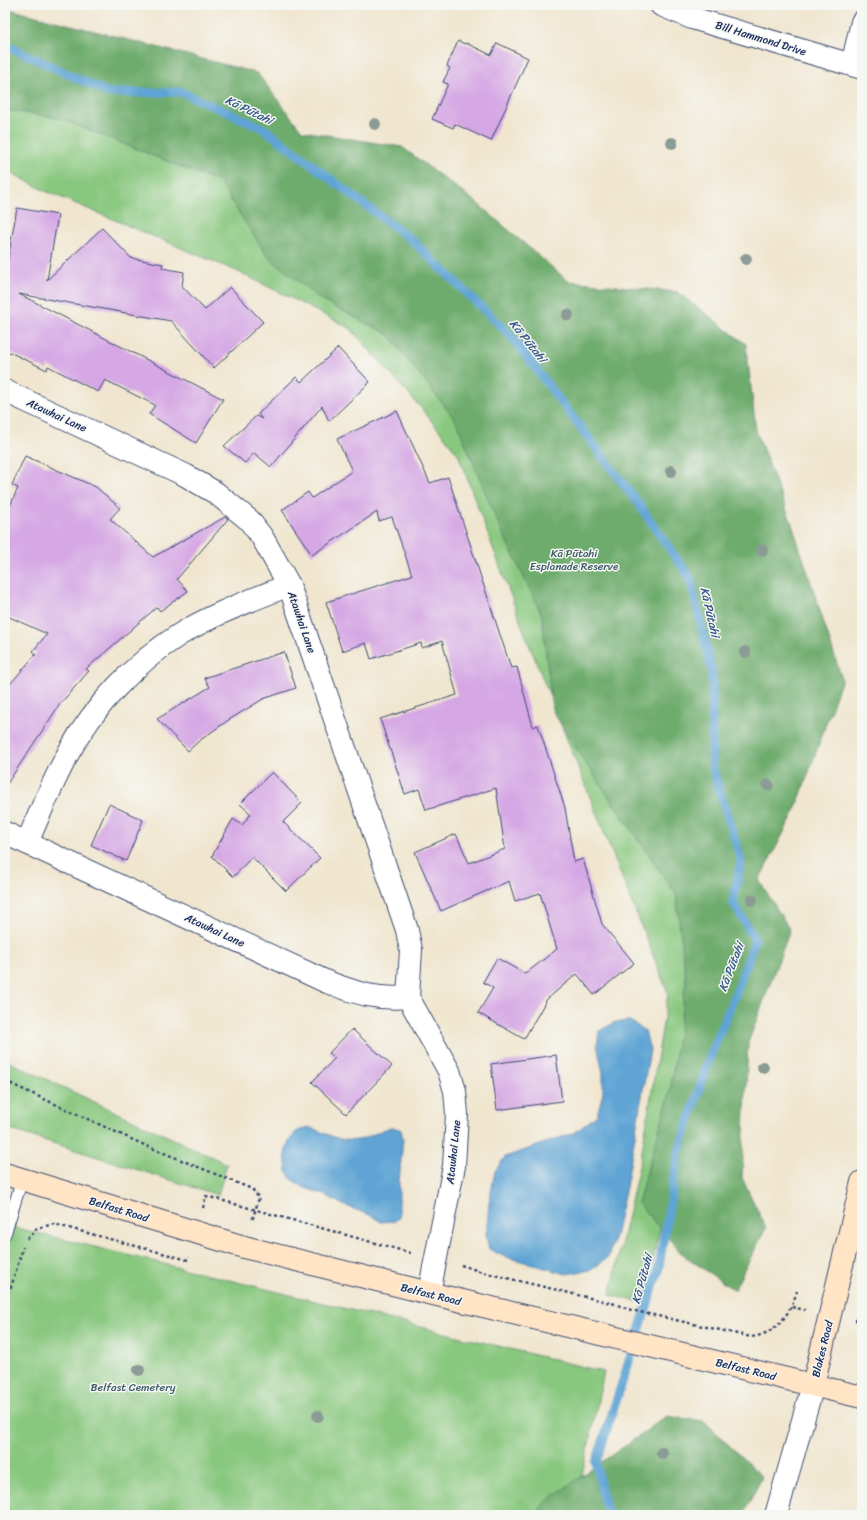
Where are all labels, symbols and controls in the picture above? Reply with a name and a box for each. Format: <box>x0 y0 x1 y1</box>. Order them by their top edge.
street label: Bill Hammond Drive <box>713 16 809 61</box>
water label: Kā Pūtahi <box>221 89 279 132</box>
water label: Kā Pūtahi <box>503 314 554 370</box>
street label: Atawhai Lane <box>23 393 90 438</box>
park label: Kā Pūtahi Esplanade Reserve <box>530 544 619 576</box>
water label: Kā Pūtahi <box>694 585 727 642</box>
street label: Atawhai Lane <box>282 588 321 656</box>
street label: Atawhai Lane <box>181 908 248 953</box>
water label: Kā Pūtahi <box>712 937 751 995</box>
street label: Atawhai Lane <box>441 1119 466 1186</box>
street label: Belfast Road <box>87 1191 152 1228</box>
water label: Kā Pūtahi <box>625 1249 660 1306</box>
street label: Belfast Road <box>399 1278 464 1311</box>
street label: Blakes Road <box>806 1318 839 1380</box>
street label: Belfast Road <box>714 1353 779 1386</box>
park label: Belfast Cemetery <box>91 1378 176 1397</box>

